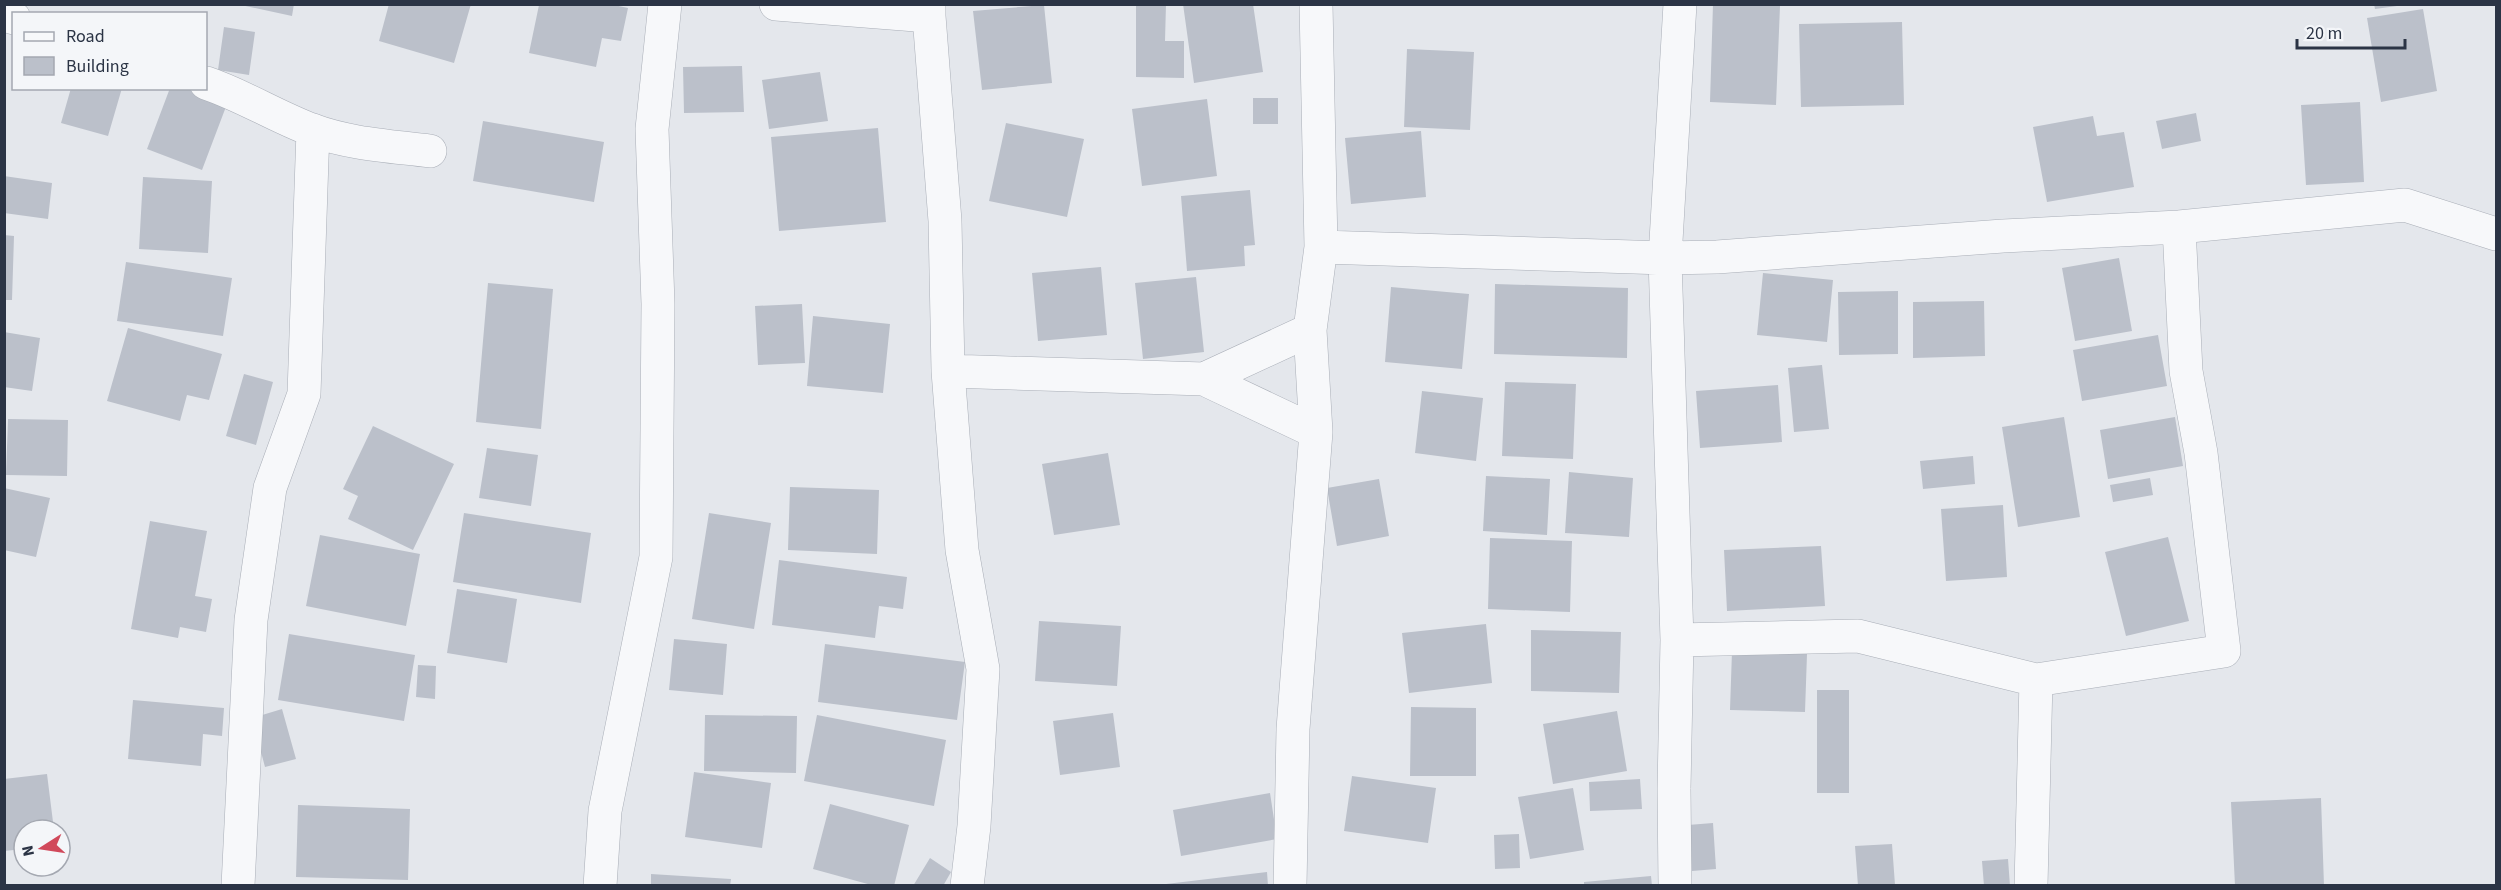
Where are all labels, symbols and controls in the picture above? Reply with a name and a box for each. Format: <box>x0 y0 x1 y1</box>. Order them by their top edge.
legend <box>12 12 207 90</box>
scale bar <box>2297 12 2405 50</box>
text: 20 m <box>2306 21 2342 46</box>
text: Road <box>66 24 105 49</box>
text: Building <box>66 54 129 79</box>
north arrow <box>12 818 72 878</box>
text: N <box>16 843 40 858</box>

